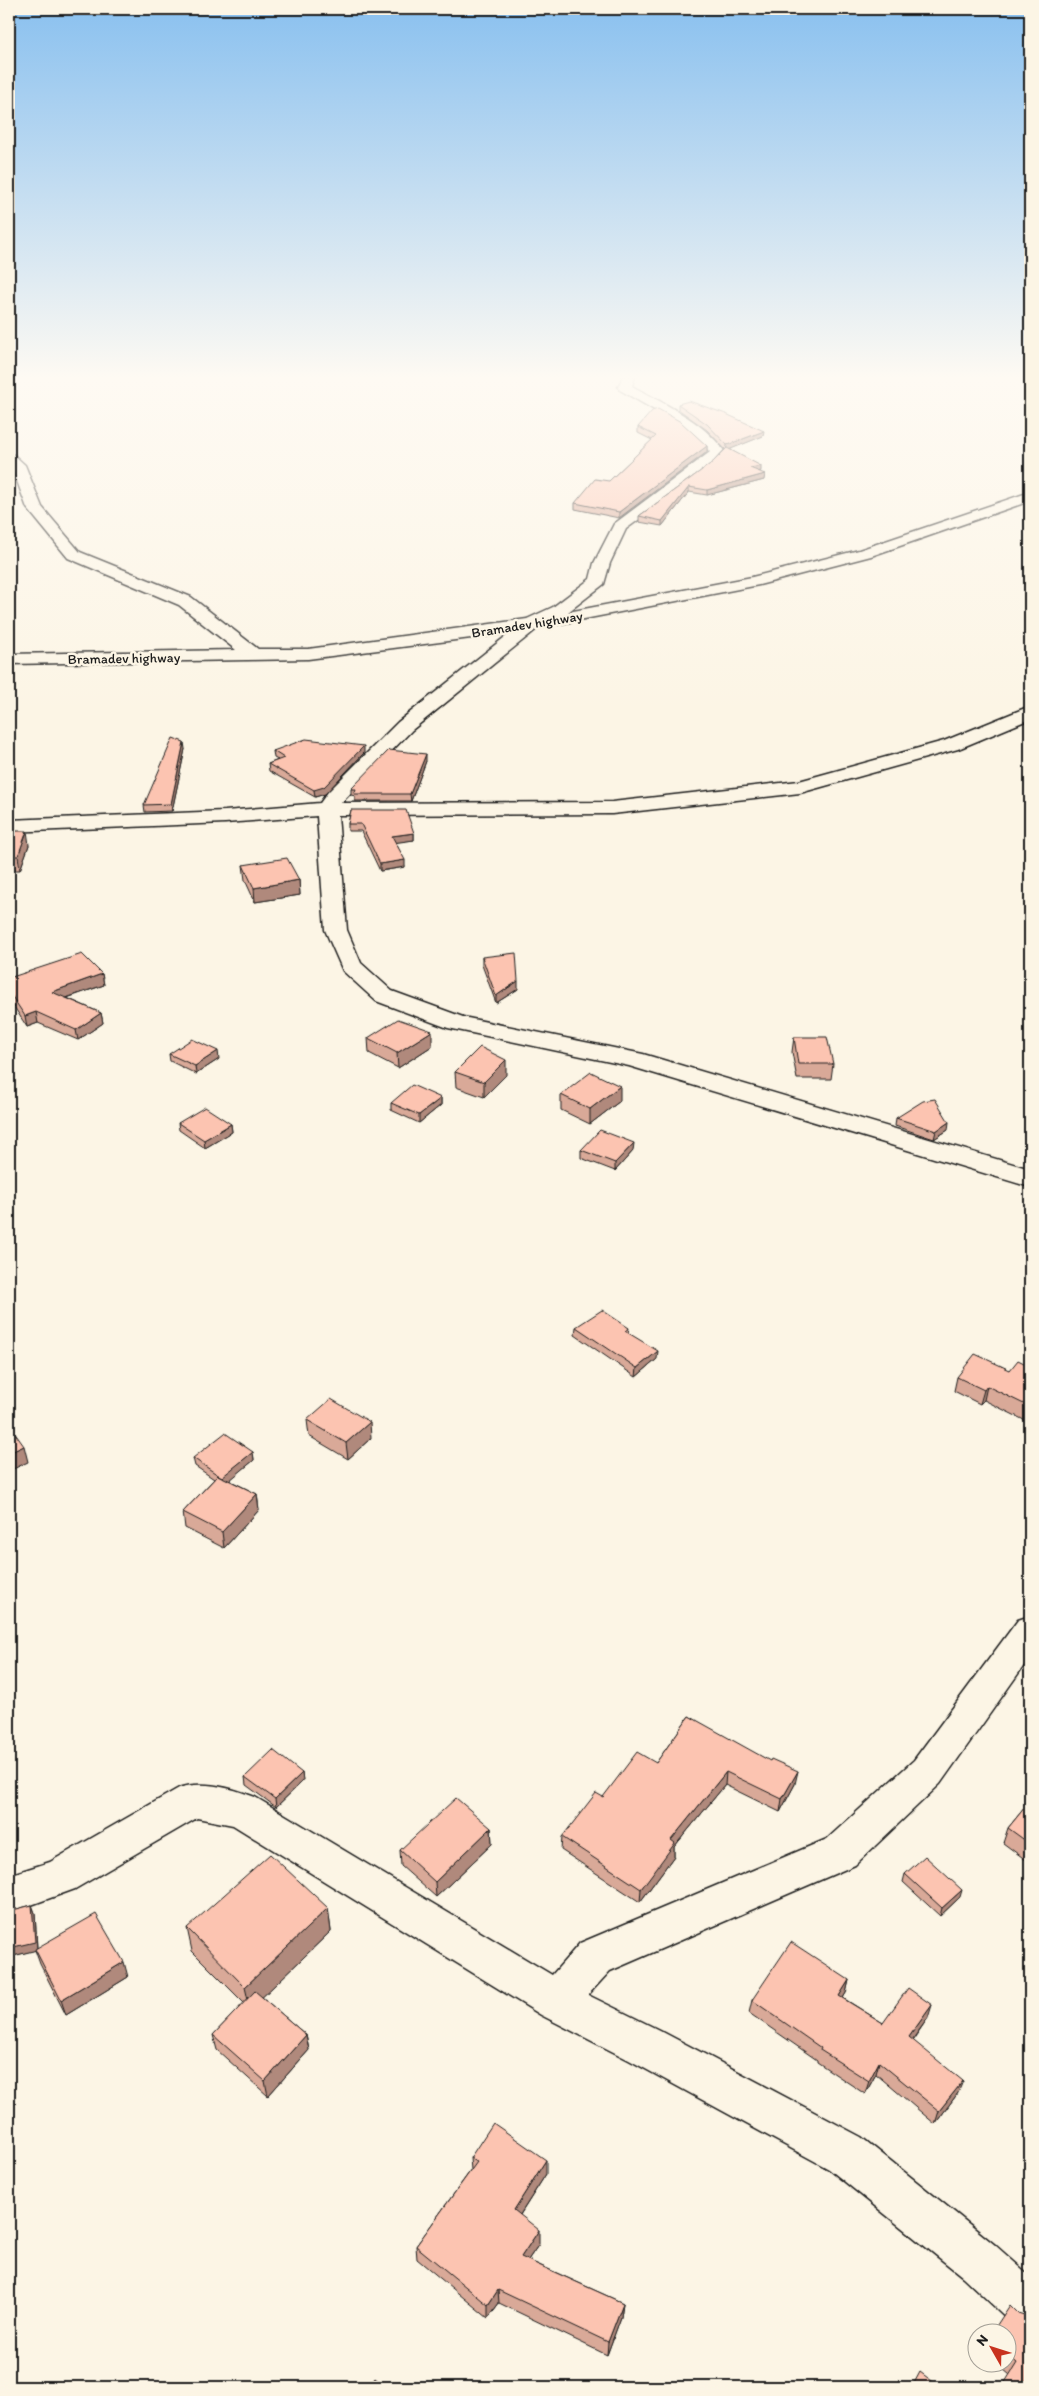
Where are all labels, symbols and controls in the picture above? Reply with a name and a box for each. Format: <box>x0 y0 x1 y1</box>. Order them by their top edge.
street label: Bramadev highway <box>470 607 584 642</box>
street label: Bramadev highway <box>68 649 181 668</box>
north arrow <box>966 2324 1016 2374</box>
text: N <box>973 2331 992 2349</box>

